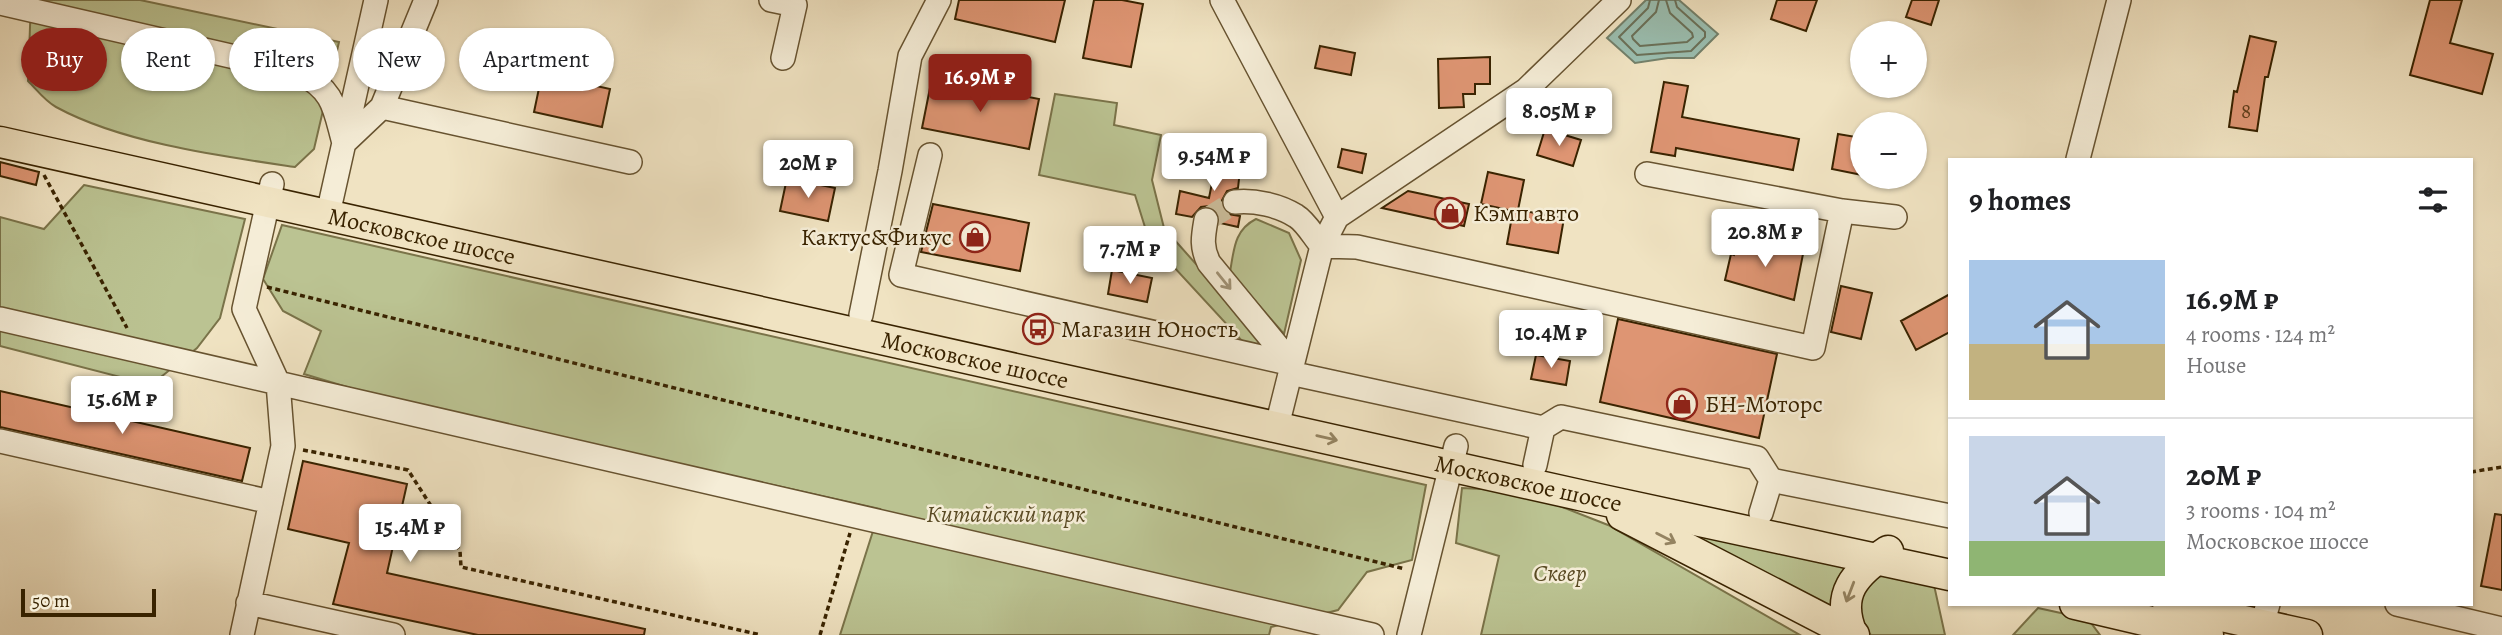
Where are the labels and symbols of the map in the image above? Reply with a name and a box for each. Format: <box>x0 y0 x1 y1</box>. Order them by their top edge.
pin: 16.9M ₽ <box>915 54 1045 114</box>
pin: 8.05M ₽ <box>1494 88 1624 148</box>
house number: 8 <box>2241 97 2251 125</box>
pin: 9.54M ₽ <box>1149 134 1279 193</box>
pin: 20M ₽ <box>759 140 857 200</box>
shop icon: Кэмп авто <box>1433 196 1467 230</box>
place label: Кэмп авто <box>1473 197 1579 229</box>
street label: Московское шоссе <box>325 200 518 273</box>
pin: 20.8M ₽ <box>1700 210 1830 269</box>
shop icon: Кактус&Фикус <box>958 220 992 254</box>
place label: Кактус&Фикус <box>801 221 952 253</box>
pin: 7.7M ₽ <box>1073 226 1187 286</box>
one-way arrow <box>1216 272 1232 290</box>
pin: 10.4M ₽ <box>1486 310 1616 370</box>
bus stop icon: Магазин Юность <box>1021 312 1055 346</box>
place label: Магазин Юность <box>1061 313 1238 345</box>
street label: Московское шоссе <box>878 323 1072 396</box>
pin: 15.6M ₽ <box>57 376 187 436</box>
shop icon: БН-Моторс <box>1665 387 1699 421</box>
place label: БН-Моторс <box>1705 388 1823 420</box>
one-way arrow <box>1315 431 1338 445</box>
street label: Московское шоссе <box>1432 447 1625 520</box>
park label: Китайский парк <box>926 498 1086 530</box>
pin: 15.4M ₽ <box>345 504 475 564</box>
one-way arrow <box>1656 531 1676 545</box>
park label: Сквер <box>1533 557 1587 589</box>
one-way arrow <box>1843 581 1855 602</box>
scale bar <box>21 586 156 618</box>

